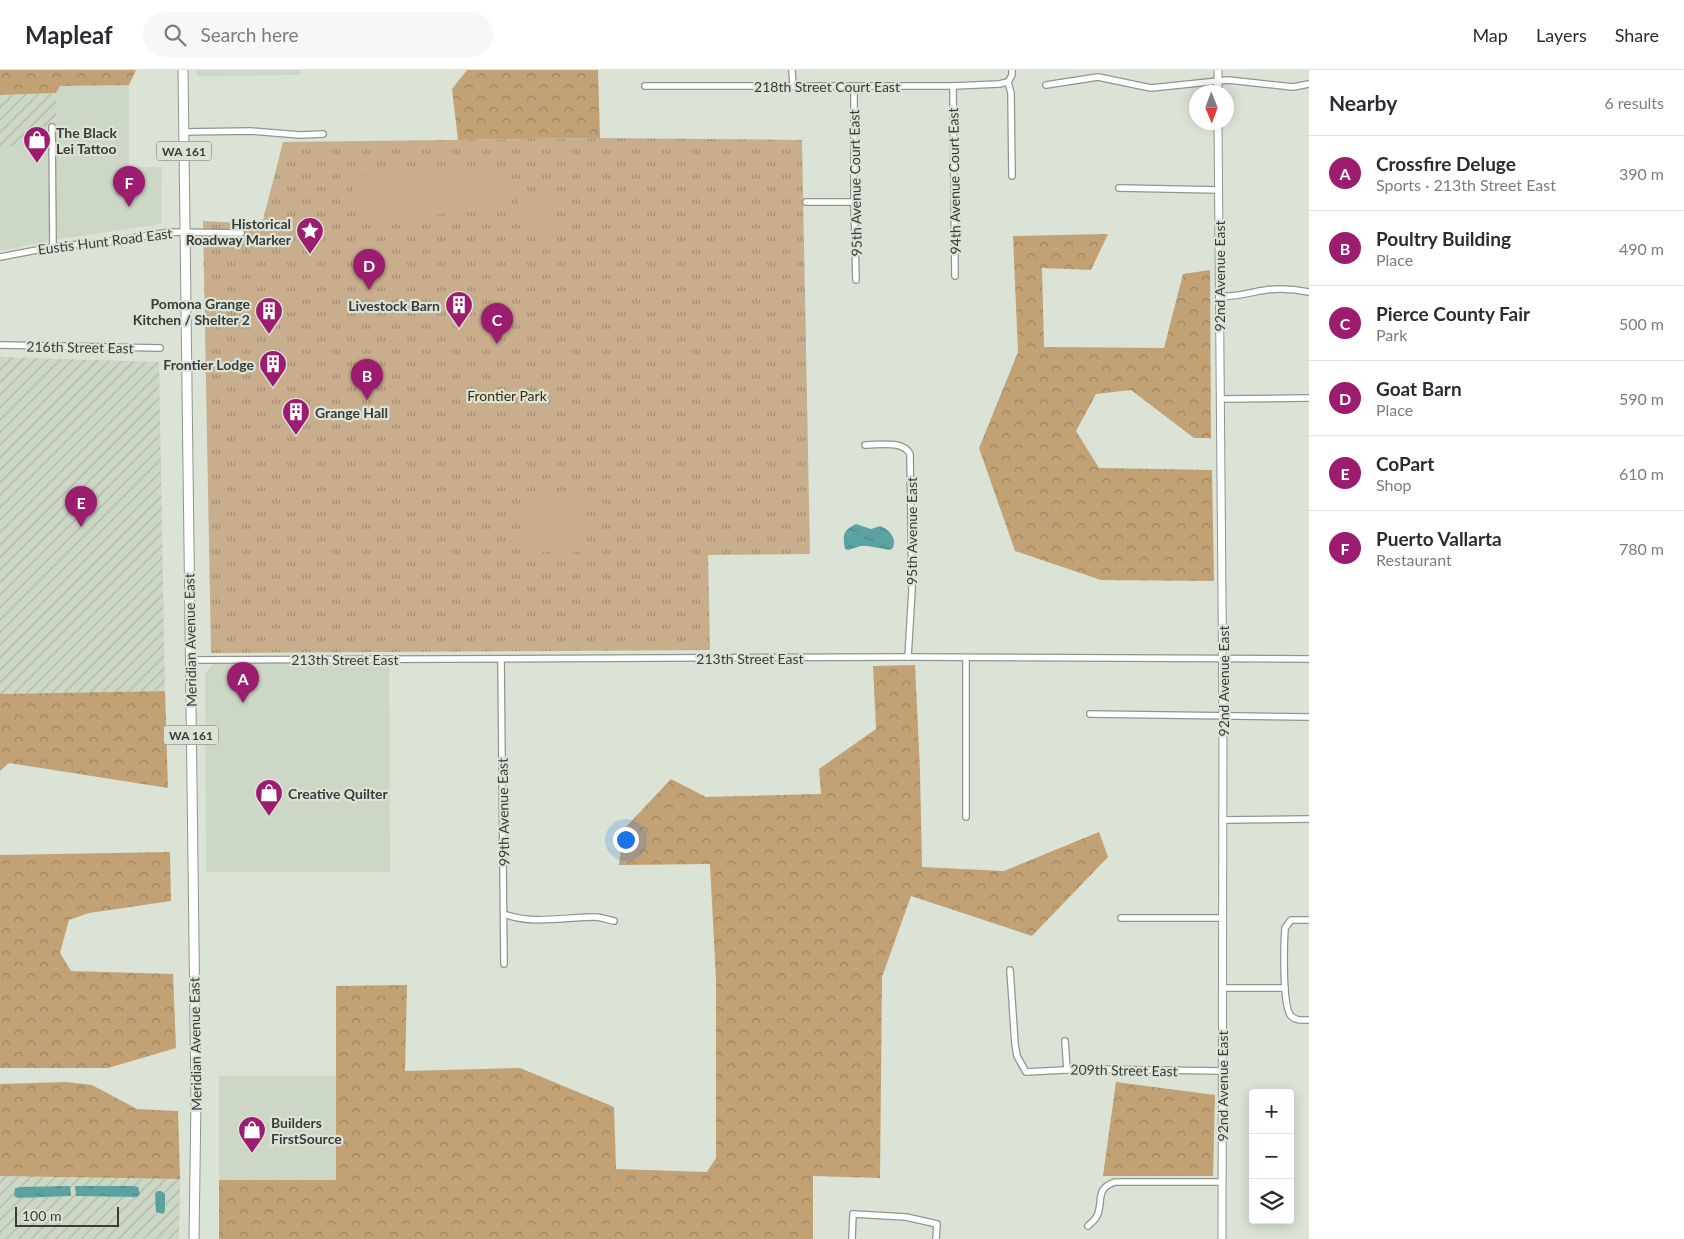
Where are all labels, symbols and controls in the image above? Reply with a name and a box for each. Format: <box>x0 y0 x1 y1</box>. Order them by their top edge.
search box <box>143 12 493 57</box>
text: Mapleaf <box>25 20 113 49</box>
icon: search <box>161 21 189 49</box>
text: Search here <box>201 23 299 46</box>
text: Map <box>1472 24 1508 46</box>
text: Layers <box>1536 24 1587 46</box>
text: Share <box>1615 24 1659 46</box>
street label: 218th Street Court East <box>754 78 900 95</box>
north arrow <box>1189 85 1234 130</box>
text: Nearby <box>1329 90 1397 115</box>
text: 6 results <box>1604 93 1664 112</box>
street label: 94th Avenue Court East <box>944 107 964 255</box>
street label: 95th Avenue Court East <box>845 109 865 257</box>
place label: The Black Lei Tattoo <box>56 124 117 157</box>
shop icon: The Black Lei Tattoo <box>22 125 52 164</box>
road number: WA 161 <box>156 142 212 160</box>
text: Crossfire Deluge <box>1376 152 1516 175</box>
text: A <box>1339 164 1351 183</box>
text: 390 m <box>1619 164 1664 183</box>
pin: F <box>113 166 145 207</box>
text: Sports · 213th Street East <box>1376 175 1556 194</box>
place label: Historical Roadway Marker <box>186 215 292 248</box>
place icon: Historical Roadway Marker <box>295 216 325 255</box>
street label: 92nd Avenue East <box>1211 221 1228 331</box>
street label: Eustis Hunt Road East <box>37 224 173 258</box>
text: Poultry Building <box>1376 227 1511 250</box>
text: B <box>1340 239 1350 258</box>
text: 490 m <box>1619 239 1664 258</box>
pin: D <box>353 249 385 290</box>
text: Place <box>1376 250 1413 269</box>
building icon: Livestock Barn <box>444 290 474 329</box>
place label: Pomona Grange Kitchen / Shelter 2 <box>133 295 251 328</box>
building icon: Pomona Grange Kitchen / Shelter 2 <box>254 296 284 335</box>
place label: Livestock Barn <box>348 297 440 314</box>
text: Pierce County Fair <box>1376 302 1530 325</box>
pin: C <box>481 303 513 344</box>
text: C <box>1340 314 1350 333</box>
text: 500 m <box>1619 314 1664 333</box>
text: Park <box>1376 325 1407 344</box>
street label: 216th Street East <box>26 338 134 356</box>
building icon: Frontier Lodge <box>258 349 288 388</box>
place label: Frontier Lodge <box>163 356 255 373</box>
pin: B <box>351 359 383 400</box>
text: Goat Barn <box>1376 377 1462 400</box>
park label: Frontier Park <box>467 387 548 404</box>
text: D <box>1339 389 1351 408</box>
text: 590 m <box>1619 389 1664 408</box>
building icon: Grange Hall <box>281 397 311 436</box>
text: Place <box>1376 400 1413 419</box>
place label: Grange Hall <box>315 404 388 421</box>
text: CoPart <box>1376 452 1434 475</box>
text: E <box>1340 464 1350 483</box>
text: 610 m <box>1619 464 1664 483</box>
text: Shop <box>1376 475 1412 494</box>
street label: 95th Avenue East <box>903 477 920 585</box>
pin: E <box>65 486 97 527</box>
text: Puerto Vallarta <box>1376 527 1502 550</box>
text: F <box>1340 539 1350 558</box>
text: 780 m <box>1619 539 1664 558</box>
text: Restaurant <box>1376 550 1452 569</box>
street label: Meridian Avenue East <box>180 573 200 707</box>
street label: 92nd Avenue East <box>1215 626 1232 736</box>
street label: 213th Street East <box>696 650 804 667</box>
street label: 213th Street East <box>291 651 399 668</box>
pin: A <box>227 662 259 703</box>
road number: WA 161 <box>164 726 218 744</box>
street label: 99th Avenue East <box>494 758 512 866</box>
shop icon: Creative Quilter <box>254 778 284 817</box>
place label: Creative Quilter <box>288 785 389 802</box>
your location <box>613 827 639 853</box>
street label: Meridian Avenue East <box>185 977 205 1111</box>
street label: 92nd Avenue East <box>1214 1031 1231 1141</box>
street label: 209th Street East <box>1070 1061 1178 1079</box>
map controls <box>1249 1089 1294 1224</box>
button: + <box>1249 1089 1294 1134</box>
place label: Builders FirstSource <box>271 1114 342 1147</box>
shop icon: Builders FirstSource <box>237 1115 267 1154</box>
button: − <box>1249 1134 1294 1179</box>
button: layers <box>1249 1179 1294 1224</box>
scale bar <box>15 1204 119 1227</box>
text: 100 m <box>22 1207 61 1224</box>

